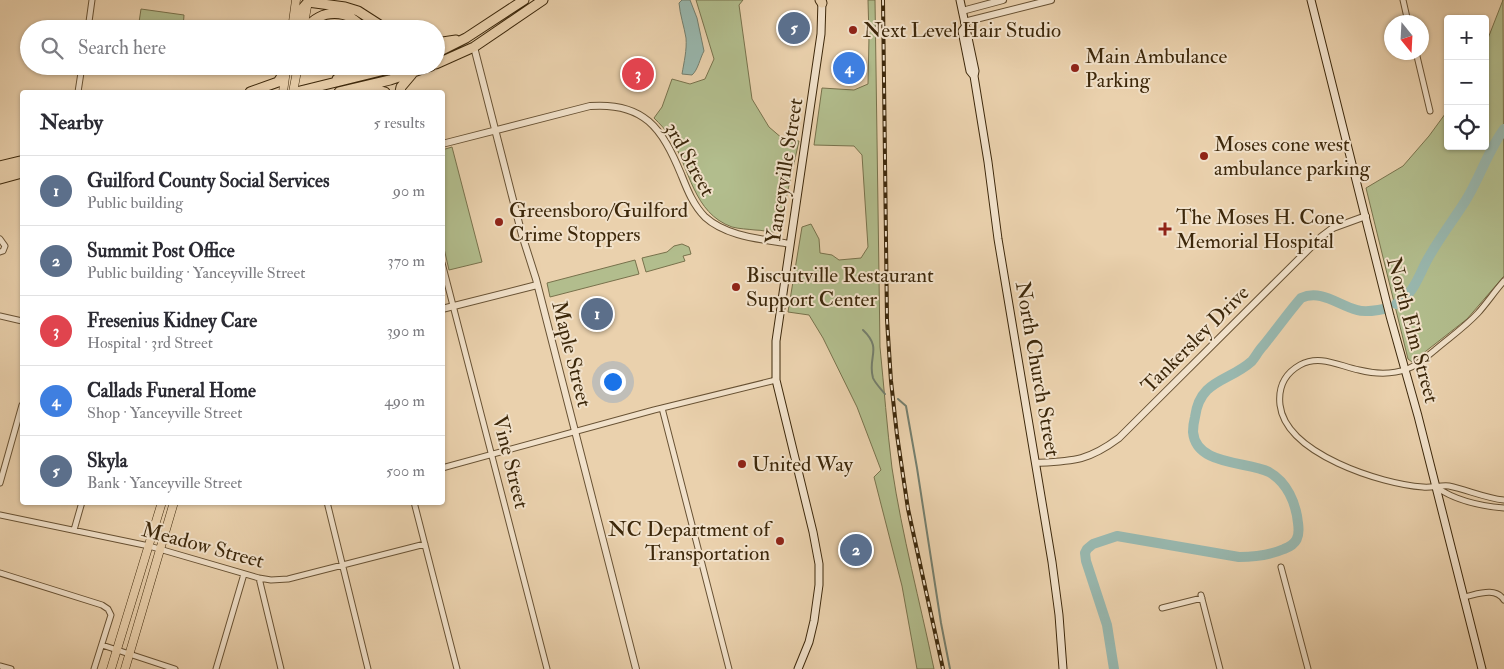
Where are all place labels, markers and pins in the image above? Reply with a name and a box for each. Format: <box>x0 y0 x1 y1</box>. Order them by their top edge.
pin: 5 <box>778 9 810 47</box>
place label: Next Level Hair Studio <box>863 17 1061 44</box>
marker: Next Level Hair Studio <box>847 24 859 36</box>
place label: Main Ambulance Parking <box>1085 43 1228 94</box>
pin: 4 <box>833 49 865 87</box>
pin: 3 <box>622 55 654 93</box>
marker: Main Ambulance Parking <box>1069 62 1081 74</box>
place label: Moses cone west ambulance parking <box>1214 131 1371 182</box>
marker: Moses cone west ambulance parking <box>1198 150 1210 162</box>
place label: Greensboro/Guilford Crime Stoppers <box>509 197 689 248</box>
place label: The Moses H. Cone Memorial Hospital <box>1176 204 1344 255</box>
marker: Greensboro/Guilford Crime Stoppers <box>493 216 505 228</box>
marker: The Moses H. Cone Memorial Hospital <box>1158 222 1172 236</box>
place label: Biscuitville Restaurant Support Center <box>746 262 934 313</box>
marker: Biscuitville Restaurant Support Center <box>730 281 742 293</box>
pin: 1 <box>581 295 613 333</box>
place label: United Way <box>752 451 854 478</box>
marker: United Way <box>736 458 748 470</box>
place label: NC Department of Transportation <box>608 516 773 567</box>
pin: 2 <box>840 531 872 569</box>
marker: NC Department of Transportation <box>774 535 786 547</box>

